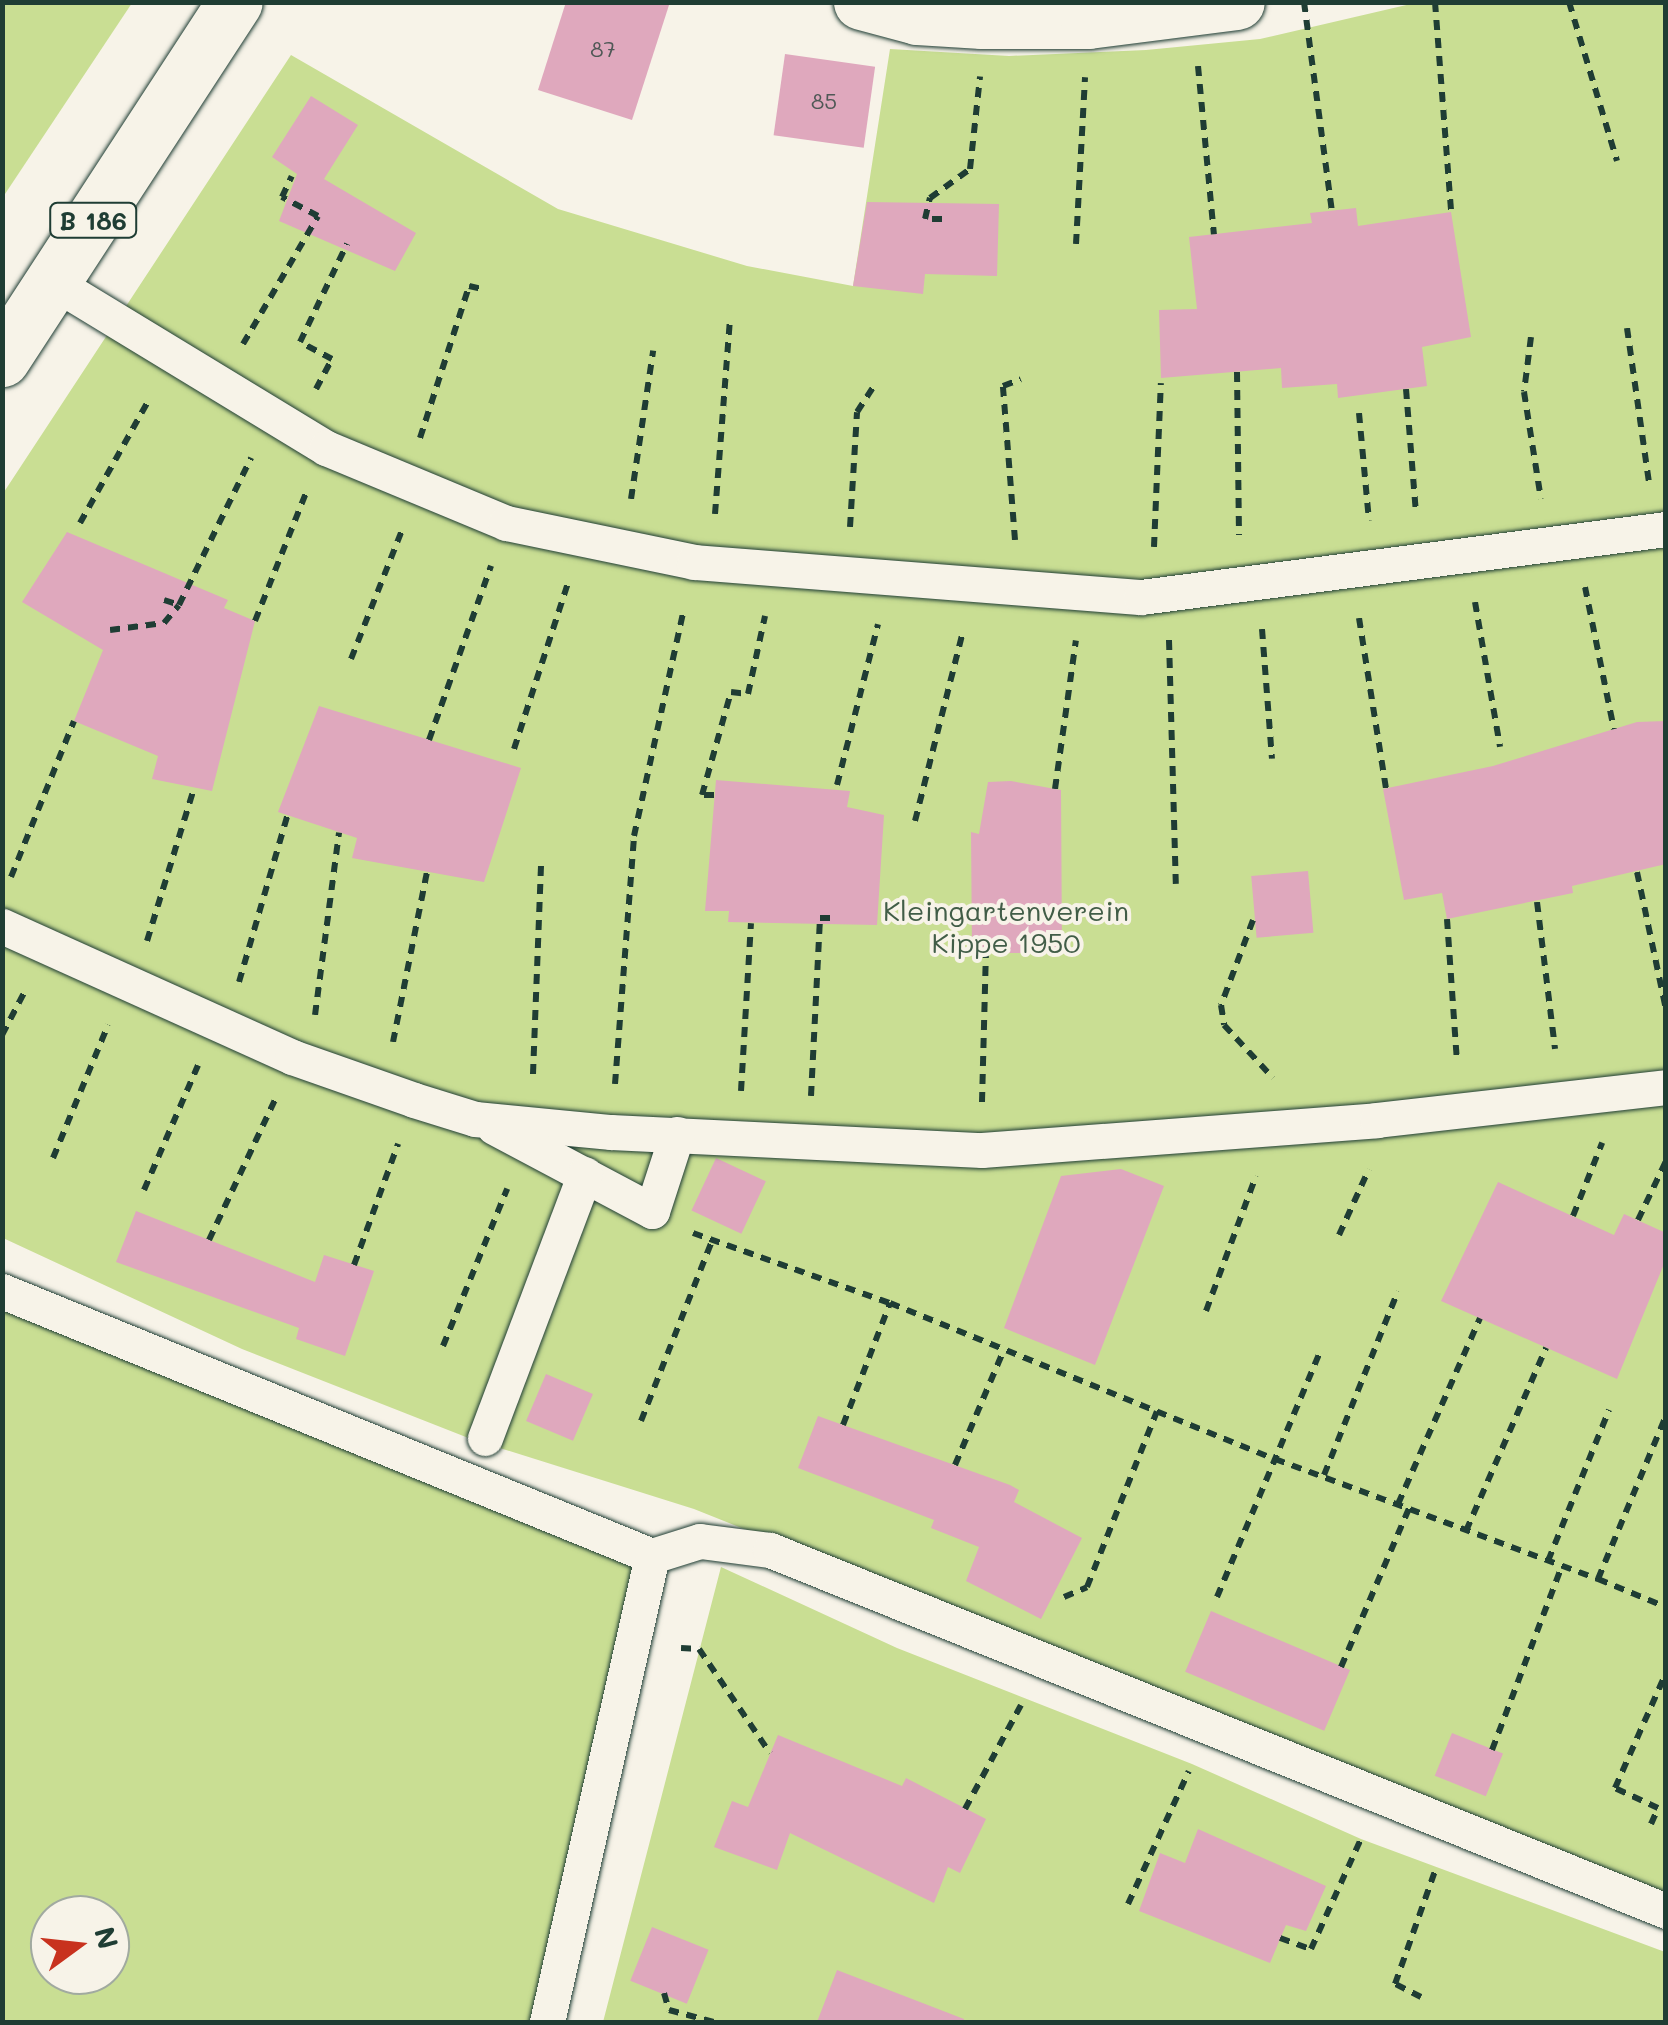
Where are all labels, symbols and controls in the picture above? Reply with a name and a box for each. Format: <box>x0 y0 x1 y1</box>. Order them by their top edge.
house number: 87 <box>590 36 616 62</box>
house number: 85 <box>811 88 837 114</box>
road number: B 186 <box>48 200 138 240</box>
park label: Kleingartenverein Kippe 1950 <box>883 893 1129 959</box>
north arrow <box>30 1895 130 1995</box>
text: N <box>87 1923 127 1953</box>

